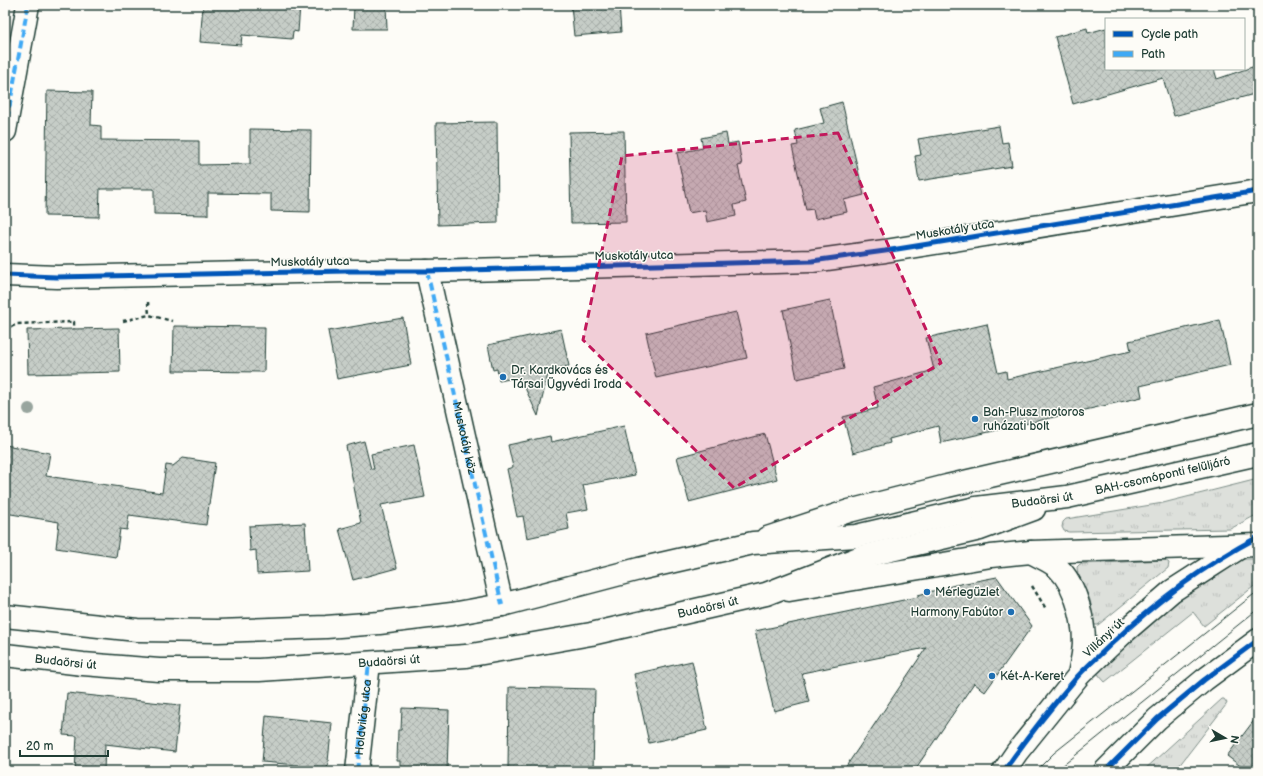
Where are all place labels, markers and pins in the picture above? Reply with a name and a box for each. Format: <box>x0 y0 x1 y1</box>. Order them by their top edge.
place label: Dr. Kardkovács és Társai Ügyvédi Iroda <box>511 363 622 392</box>
marker: Dr. Kardkovács és Társai Ügyvédi Iroda <box>498 372 508 382</box>
place label: Bah-Plusz motoros ruházati bolt <box>983 405 1085 434</box>
marker: Bah-Plusz motoros ruházati bolt <box>970 414 980 424</box>
place label: Mérlegüzlet <box>935 585 1000 600</box>
marker: Mérlegüzlet <box>922 587 932 597</box>
place label: Harmony Fabútor <box>910 605 1004 620</box>
marker: Harmony Fabútor <box>1006 607 1016 617</box>
place label: Két-A-Keret <box>1000 669 1064 684</box>
marker: Két-A-Keret <box>987 671 997 681</box>

